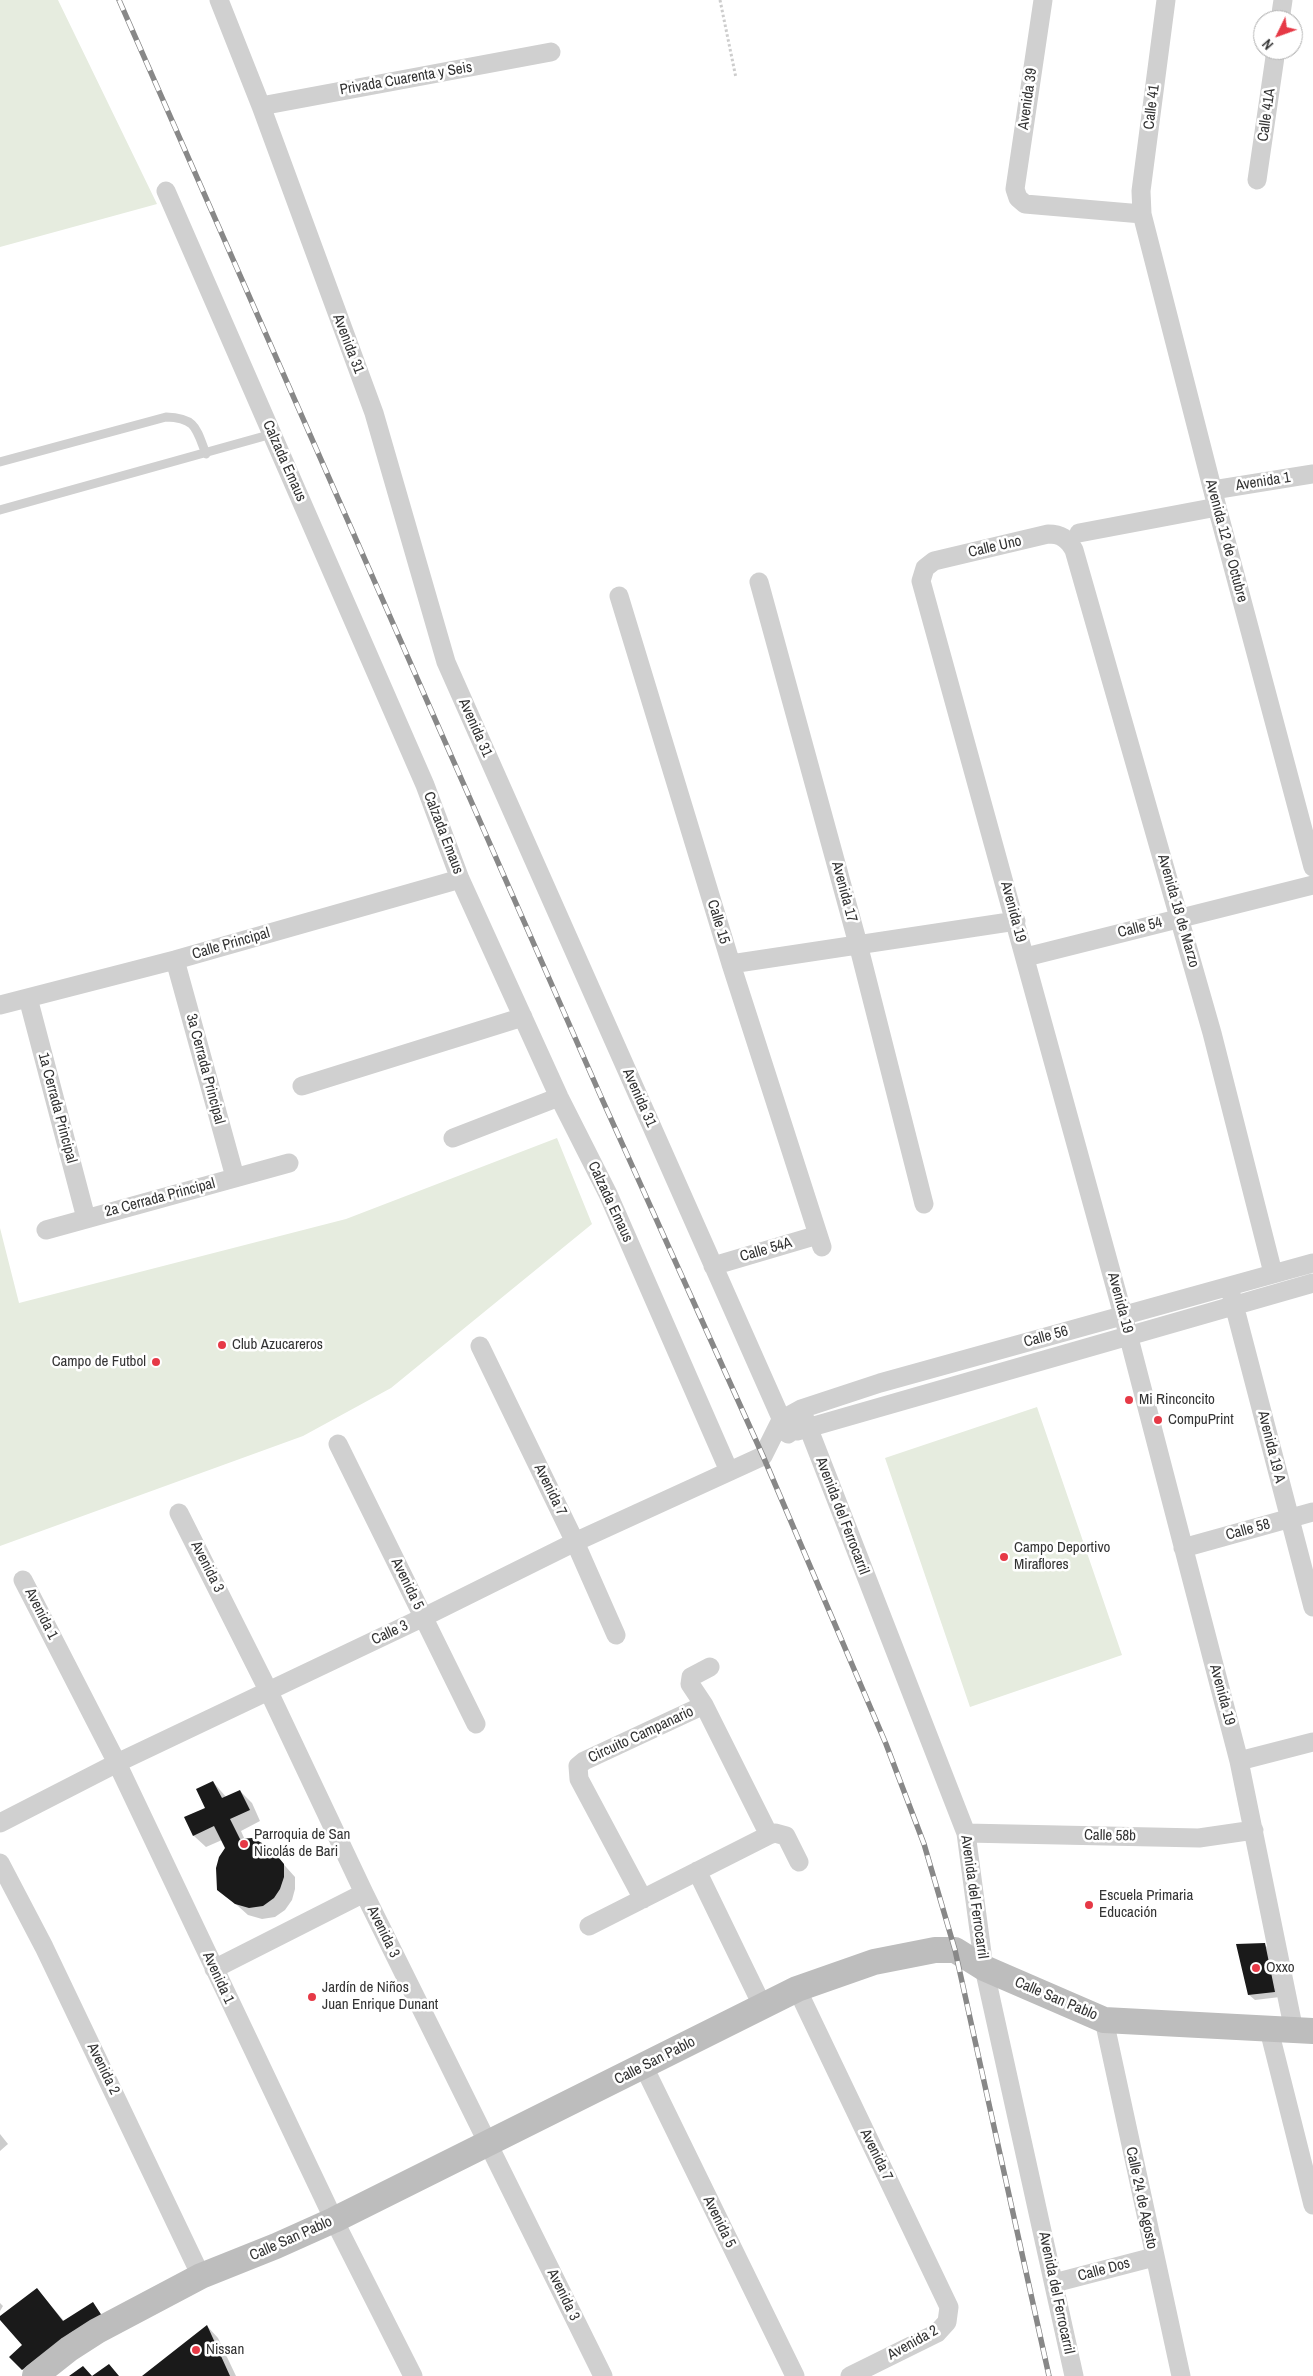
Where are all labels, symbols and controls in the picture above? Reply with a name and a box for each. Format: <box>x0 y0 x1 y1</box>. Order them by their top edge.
north arrow <box>1253 10 1303 60</box>
text: N <box>1258 35 1277 53</box>
street label: Privada Cuarenta y Seis <box>338 59 474 99</box>
street label: Avenida 39 <box>1015 67 1041 131</box>
street label: Calle 41 <box>1140 84 1164 130</box>
street label: Calle 41A <box>1254 87 1280 143</box>
street label: Avenida 31 <box>328 312 368 376</box>
street label: Calzada Emaus <box>258 418 310 504</box>
street label: Avenida 1 <box>1234 469 1292 495</box>
street label: Avenida 12 de Octubre <box>1201 478 1251 604</box>
street label: Calle Uno <box>967 532 1023 562</box>
street label: Avenida 31 <box>454 696 496 760</box>
street label: Calzada Emaus <box>419 789 467 877</box>
street label: Avenida 18 de Marzo <box>1153 852 1203 970</box>
street label: Avenida 17 <box>827 860 861 924</box>
street label: Avenida 19 <box>996 880 1030 944</box>
street label: Calle 15 <box>703 898 733 946</box>
street label: Calle 54 <box>1116 914 1164 942</box>
street label: Calle Principal <box>190 924 272 964</box>
street label: 3a Cerrada Principal <box>182 1012 228 1126</box>
street label: 1a Cerrada Principal <box>34 1051 80 1165</box>
street label: Avenida 31 <box>618 1066 660 1130</box>
street label: Calzada Emaus <box>583 1159 637 1245</box>
street label: 2a Cerrada Principal <box>103 1175 217 1221</box>
street label: Calle 54A <box>738 1234 794 1266</box>
street label: Avenida 19 <box>1103 1271 1137 1335</box>
street label: Calle 56 <box>1022 1322 1070 1352</box>
place label: Club Azucareros <box>232 1336 323 1354</box>
marker: Club Azucareros <box>216 1339 228 1351</box>
place label: Campo de Futbol <box>52 1353 146 1371</box>
marker: Campo de Futbol <box>150 1356 162 1368</box>
place label: Mi Rinconcito <box>1139 1391 1215 1409</box>
marker: Mi Rinconcito <box>1123 1394 1135 1406</box>
street label: Avenida 19 A <box>1253 1409 1289 1485</box>
place label: CompuPrint <box>1168 1411 1234 1429</box>
marker: CompuPrint <box>1152 1414 1164 1426</box>
street label: Avenida del Ferrocarril <box>811 1455 873 1577</box>
street label: Avenida 7 <box>530 1461 570 1519</box>
street label: Calle 58 <box>1224 1515 1272 1545</box>
street label: Avenida 3 <box>186 1538 228 1596</box>
place label: Campo Deportivo Miraflores <box>1014 1539 1110 1574</box>
marker: Campo Deportivo Miraflores <box>998 1551 1010 1563</box>
street label: Avenida 5 <box>387 1555 427 1613</box>
street label: Avenida 1 <box>20 1585 62 1643</box>
street label: Calle 3 <box>369 1617 411 1649</box>
street label: Avenida 19 <box>1205 1663 1239 1727</box>
street label: Circuito Campanario <box>585 1703 697 1767</box>
place label: Parroquia de San Nicolás de Bari <box>254 1826 350 1861</box>
street label: Calle 58b <box>1084 1827 1136 1845</box>
street label: Avenida del Ferrocarril <box>956 1834 992 1960</box>
marker: Parroquia de San Nicolás de Bari <box>238 1838 250 1850</box>
place label: Escuela Primaria Educación <box>1099 1887 1193 1922</box>
marker: Escuela Primaria Educación <box>1083 1899 1095 1911</box>
street label: Avenida 3 <box>363 1903 403 1961</box>
street label: Avenida 1 <box>198 1949 238 2007</box>
place label: Oxxo <box>1266 1959 1295 1977</box>
marker: Oxxo <box>1250 1962 1262 1974</box>
street label: Calle San Pablo <box>1012 1973 1100 2025</box>
place label: Jardín de Niños Juan Enrique Dunant <box>322 1979 438 2014</box>
marker: Jardín de Niños Juan Enrique Dunant <box>306 1991 318 2003</box>
street label: Calle San Pablo <box>612 2033 698 2089</box>
street label: Avenida 2 <box>83 2040 123 2098</box>
street label: Avenida 7 <box>856 2126 896 2184</box>
street label: Calle 24 de Agosto <box>1121 2145 1161 2251</box>
street label: Avenida 5 <box>699 2193 739 2251</box>
street label: Calle San Pablo <box>247 2213 335 2265</box>
street label: Avenida del Ferrocarril <box>1034 2230 1078 2356</box>
street label: Calle Dos <box>1076 2254 1132 2286</box>
street label: Avenida 3 <box>543 2266 583 2324</box>
street label: Avenida 2 <box>885 2322 941 2364</box>
place label: Nissan <box>206 2341 244 2359</box>
marker: Nissan <box>190 2344 202 2356</box>

